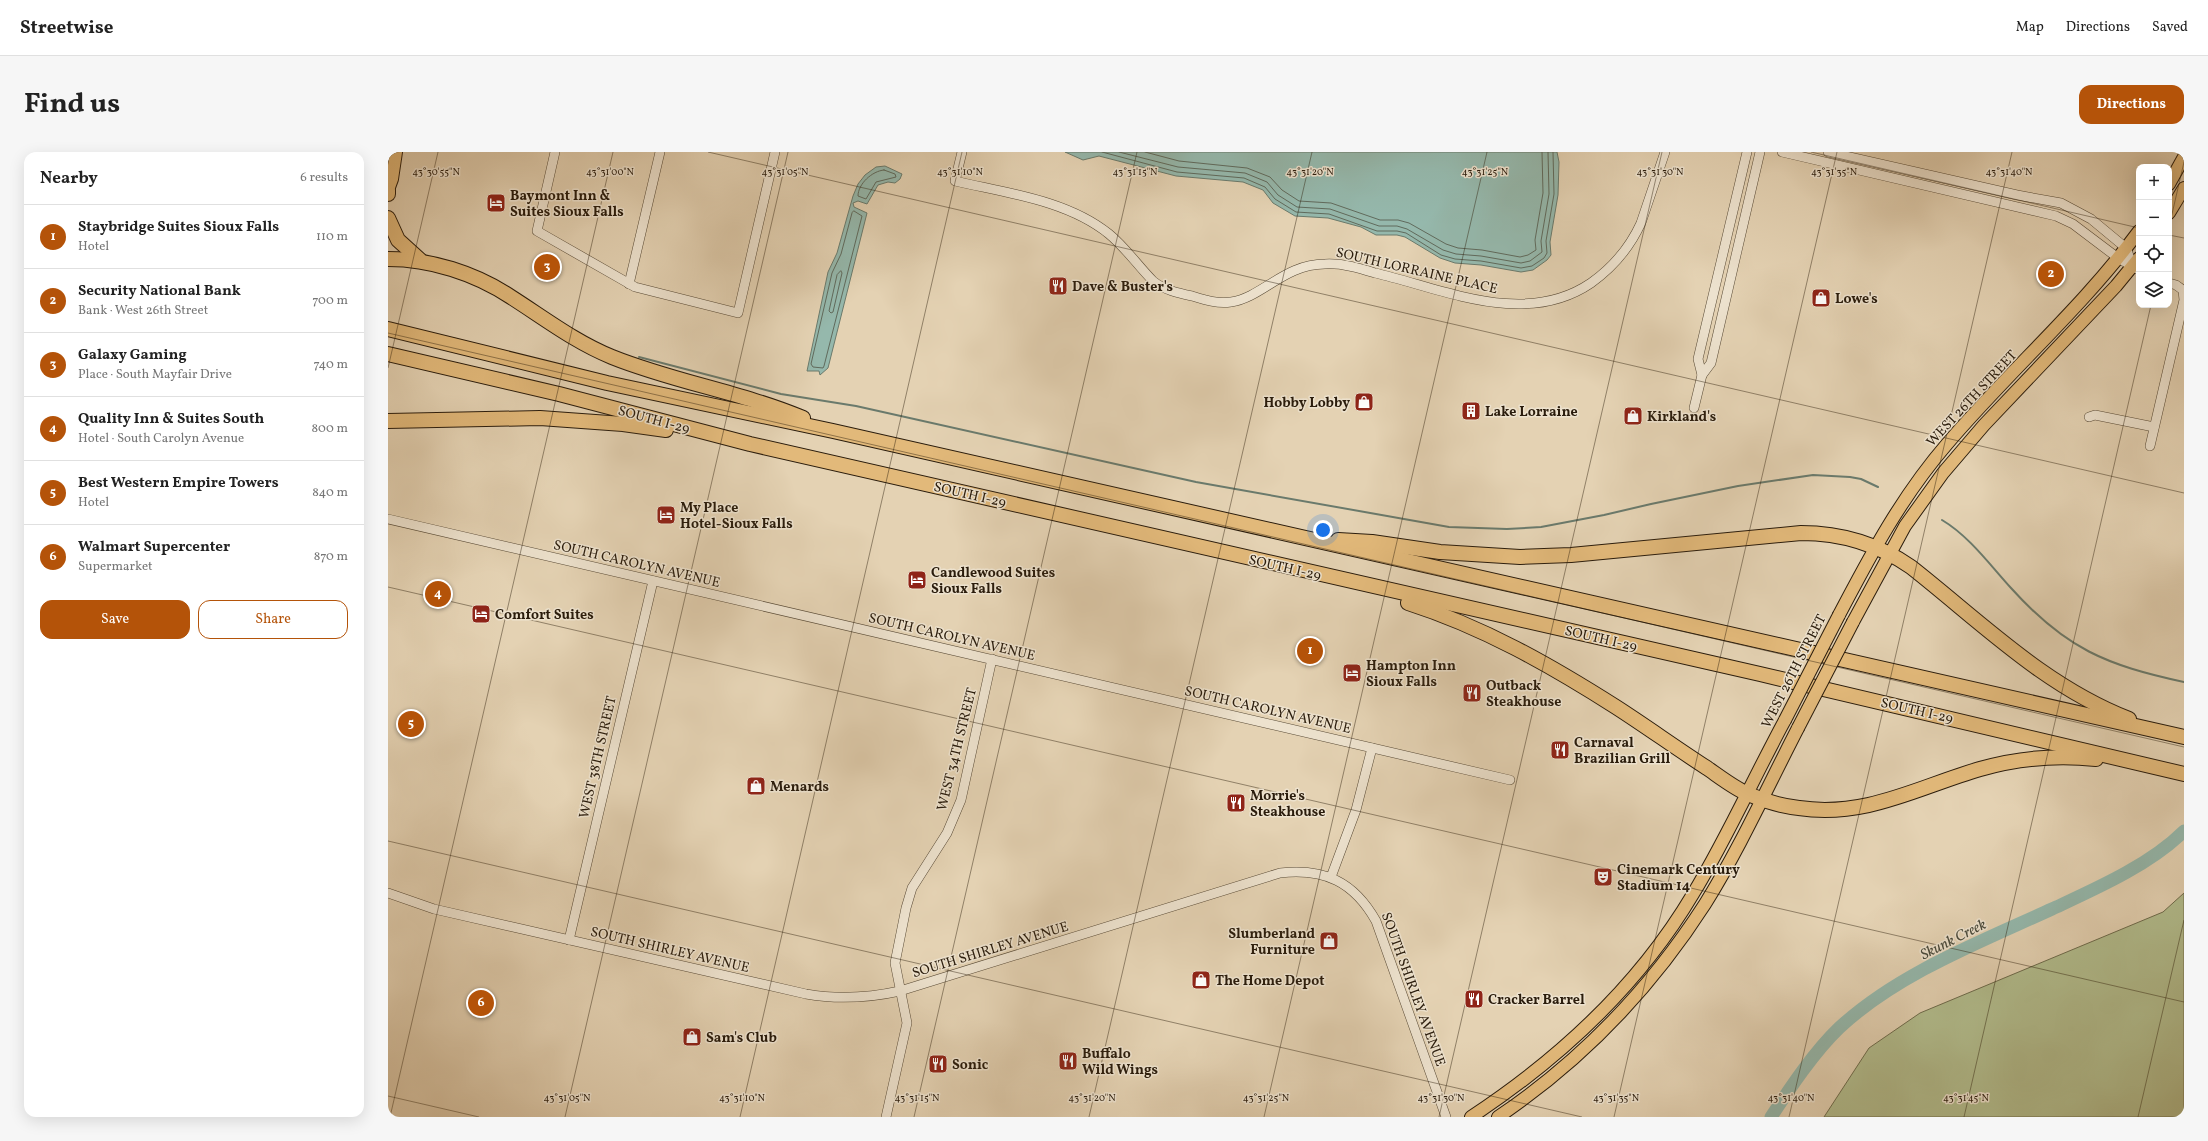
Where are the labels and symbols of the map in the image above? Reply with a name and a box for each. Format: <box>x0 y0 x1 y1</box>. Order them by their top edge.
text: 43°30'55"N <box>412 165 460 179</box>
text: 43°31'00"N <box>586 165 635 179</box>
text: 43°31'05"N <box>762 165 809 179</box>
text: 43°31'10"N <box>937 165 984 179</box>
text: 43°31'15"N <box>1113 165 1158 179</box>
text: 43°31'20"N <box>1286 165 1334 179</box>
text: 43°31'25"N <box>1462 165 1509 179</box>
text: 43°31'30"N <box>1636 165 1684 179</box>
text: 43°31'35"N <box>1811 165 1858 179</box>
text: 43°31'40"N <box>1985 165 2033 179</box>
place label: Baymont Inn & Suites Sioux Falls <box>510 187 624 222</box>
hotel icon: Baymont Inn & Suites Sioux Falls <box>485 192 507 214</box>
street label: SOUTH LORRAINE PLACE <box>1334 244 1499 299</box>
pin: 3 <box>534 252 560 282</box>
pin: 2 <box>2038 259 2064 289</box>
restaurant icon: Dave & Buster's <box>1047 275 1069 297</box>
place label: Dave & Buster's <box>1072 278 1173 297</box>
shop icon: Lowe's <box>1810 287 1832 309</box>
place label: Lowe's <box>1835 290 1878 309</box>
street label: WEST 26TH STREET <box>1922 347 2022 451</box>
shop icon: Hobby Lobby <box>1353 391 1375 413</box>
place label: Hobby Lobby <box>1263 394 1350 413</box>
building icon: Lake Lorraine <box>1460 400 1482 422</box>
street label: SOUTH I-29 <box>616 402 692 439</box>
place label: Lake Lorraine <box>1485 403 1578 422</box>
shop icon: Kirkland's <box>1622 405 1644 427</box>
place label: Kirkland's <box>1647 408 1716 427</box>
street label: SOUTH I-29 <box>932 478 1008 513</box>
place label: My Place Hotel-Sioux Falls <box>680 499 793 534</box>
hotel icon: My Place Hotel-Sioux Falls <box>655 504 677 526</box>
your location <box>1313 520 1333 540</box>
street label: SOUTH CAROLYN AVENUE <box>551 536 722 593</box>
street label: SOUTH I-29 <box>1247 551 1323 586</box>
place label: Candlewood Suites Sioux Falls <box>931 564 1055 599</box>
hotel icon: Candlewood Suites Sioux Falls <box>906 569 928 591</box>
pin: 4 <box>425 579 451 609</box>
hotel icon: Comfort Suites <box>470 603 492 625</box>
place label: Comfort Suites <box>495 606 594 625</box>
street label: SOUTH CAROLYN AVENUE <box>866 609 1037 666</box>
street label: WEST 26TH STREET <box>1757 612 1831 732</box>
street label: SOUTH I-29 <box>1563 622 1639 657</box>
pin: 1 <box>1297 636 1323 666</box>
place label: Hampton Inn Sioux Falls <box>1366 657 1456 692</box>
hotel icon: Hampton Inn Sioux Falls <box>1341 662 1363 684</box>
place label: Outback Steakhouse <box>1486 677 1561 712</box>
street label: SOUTH CAROLYN AVENUE <box>1182 682 1353 739</box>
restaurant icon: Outback Steakhouse <box>1461 682 1483 704</box>
street label: WEST 34TH STREET <box>933 686 982 813</box>
street label: WEST 38TH STREET <box>575 694 622 820</box>
street label: SOUTH I-29 <box>1879 694 1955 729</box>
pin: 5 <box>398 709 424 739</box>
place label: Carnaval Brazilian Grill <box>1574 734 1670 769</box>
restaurant icon: Carnaval Brazilian Grill <box>1549 739 1571 761</box>
shop icon: Menards <box>745 775 767 797</box>
place label: Menards <box>770 778 829 797</box>
place label: Morrie's Steakhouse <box>1250 787 1325 822</box>
restaurant icon: Morrie's Steakhouse <box>1225 792 1247 814</box>
place label: Cinemark Century Stadium 14 <box>1617 861 1740 896</box>
theatre icon: Cinemark Century Stadium 14 <box>1592 866 1614 888</box>
street label: SOUTH SHIRLEY AVENUE <box>1376 910 1449 1069</box>
water label: Skunk Creek <box>1917 915 1990 966</box>
street label: SOUTH SHIRLEY AVENUE <box>910 918 1071 983</box>
street label: SOUTH SHIRLEY AVENUE <box>588 923 751 978</box>
place label: Slumberland Furniture <box>1228 925 1315 960</box>
shop icon: Slumberland Furniture <box>1318 930 1340 952</box>
shop icon: The Home Depot <box>1190 969 1212 991</box>
place label: The Home Depot <box>1215 972 1324 991</box>
pin: 6 <box>468 988 494 1018</box>
restaurant icon: Cracker Barrel <box>1463 988 1485 1010</box>
place label: Cracker Barrel <box>1488 991 1585 1010</box>
shop icon: Sam's Club <box>681 1026 703 1048</box>
place label: Sam's Club <box>706 1029 777 1048</box>
place label: Buffalo Wild Wings <box>1082 1045 1158 1080</box>
restaurant icon: Buffalo Wild Wings <box>1057 1050 1079 1072</box>
restaurant icon: Sonic <box>927 1053 949 1075</box>
place label: Sonic <box>952 1056 989 1075</box>
text: 43°31'05"N <box>544 1091 591 1105</box>
text: 43°31'10"N <box>719 1091 766 1105</box>
text: 43°31'15"N <box>895 1091 940 1105</box>
text: 43°31'20"N <box>1068 1091 1116 1105</box>
text: 43°31'25"N <box>1243 1091 1290 1105</box>
text: 43°31'30"N <box>1417 1091 1465 1105</box>
text: 43°31'35"N <box>1593 1091 1640 1105</box>
text: 43°31'40"N <box>1767 1091 1815 1105</box>
text: 43°31'45"N <box>1943 1091 1990 1105</box>

